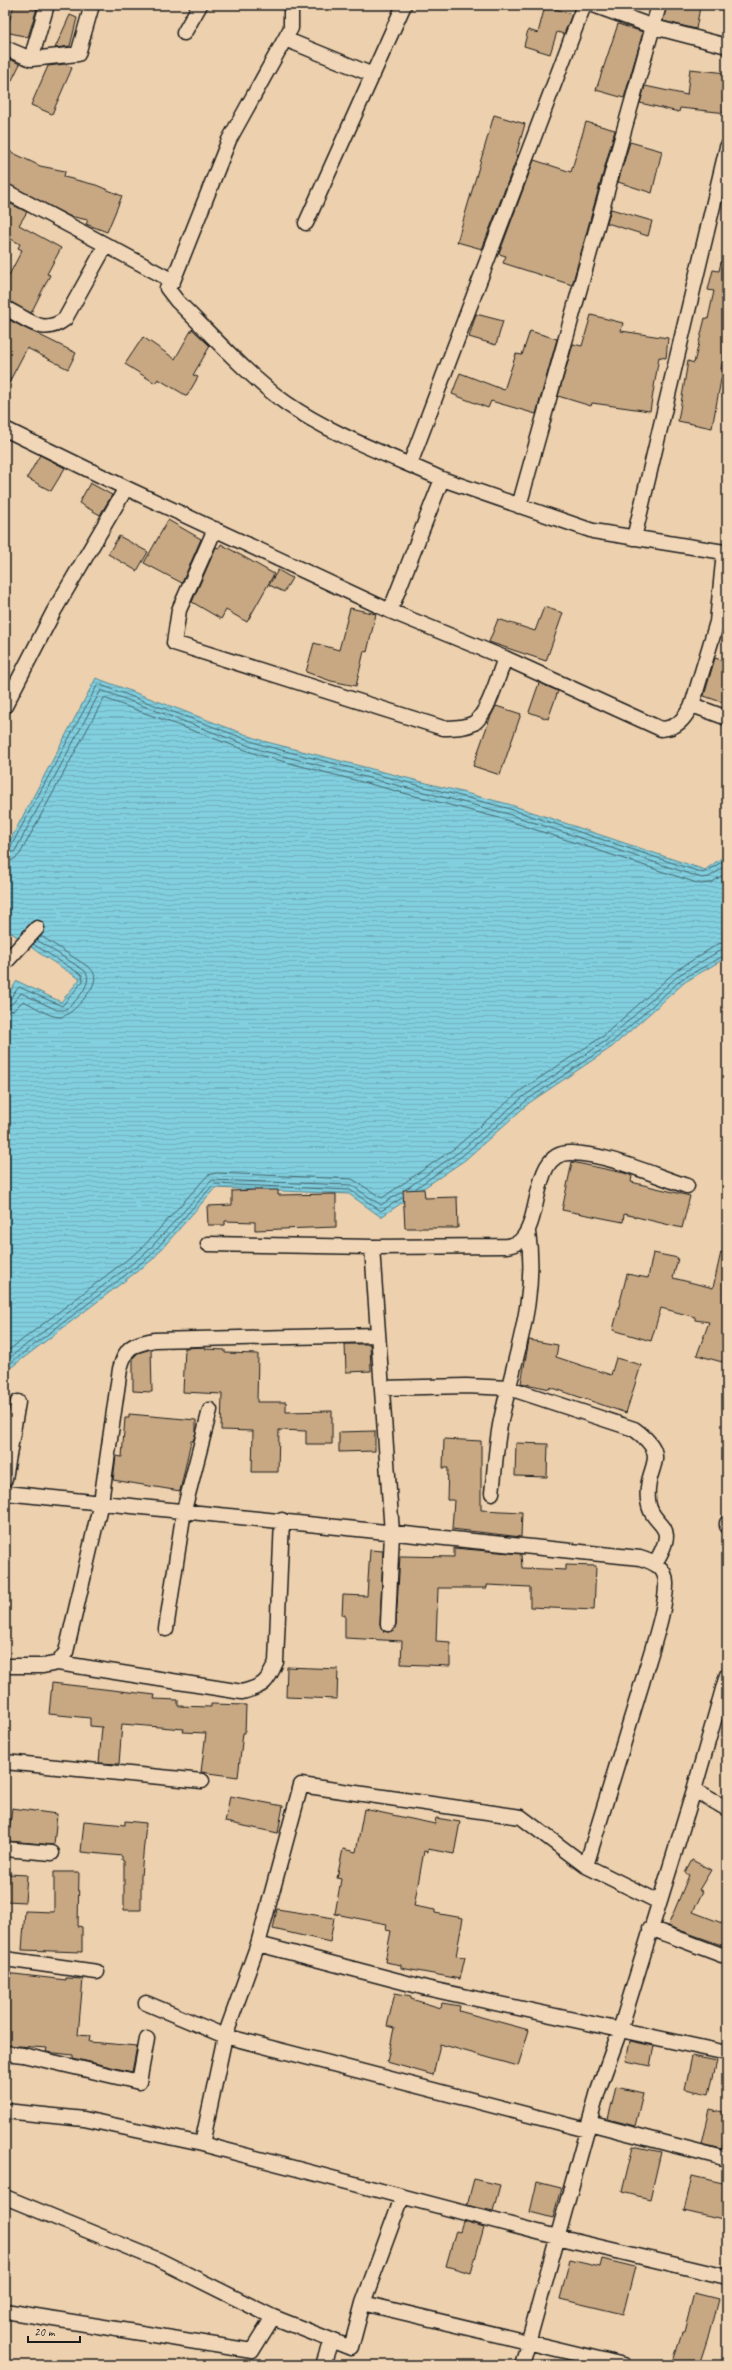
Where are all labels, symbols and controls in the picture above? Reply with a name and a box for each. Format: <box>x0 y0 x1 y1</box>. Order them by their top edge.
scale bar <box>28 2318 80 2344</box>
text: 20 m <box>34 2324 56 2340</box>

